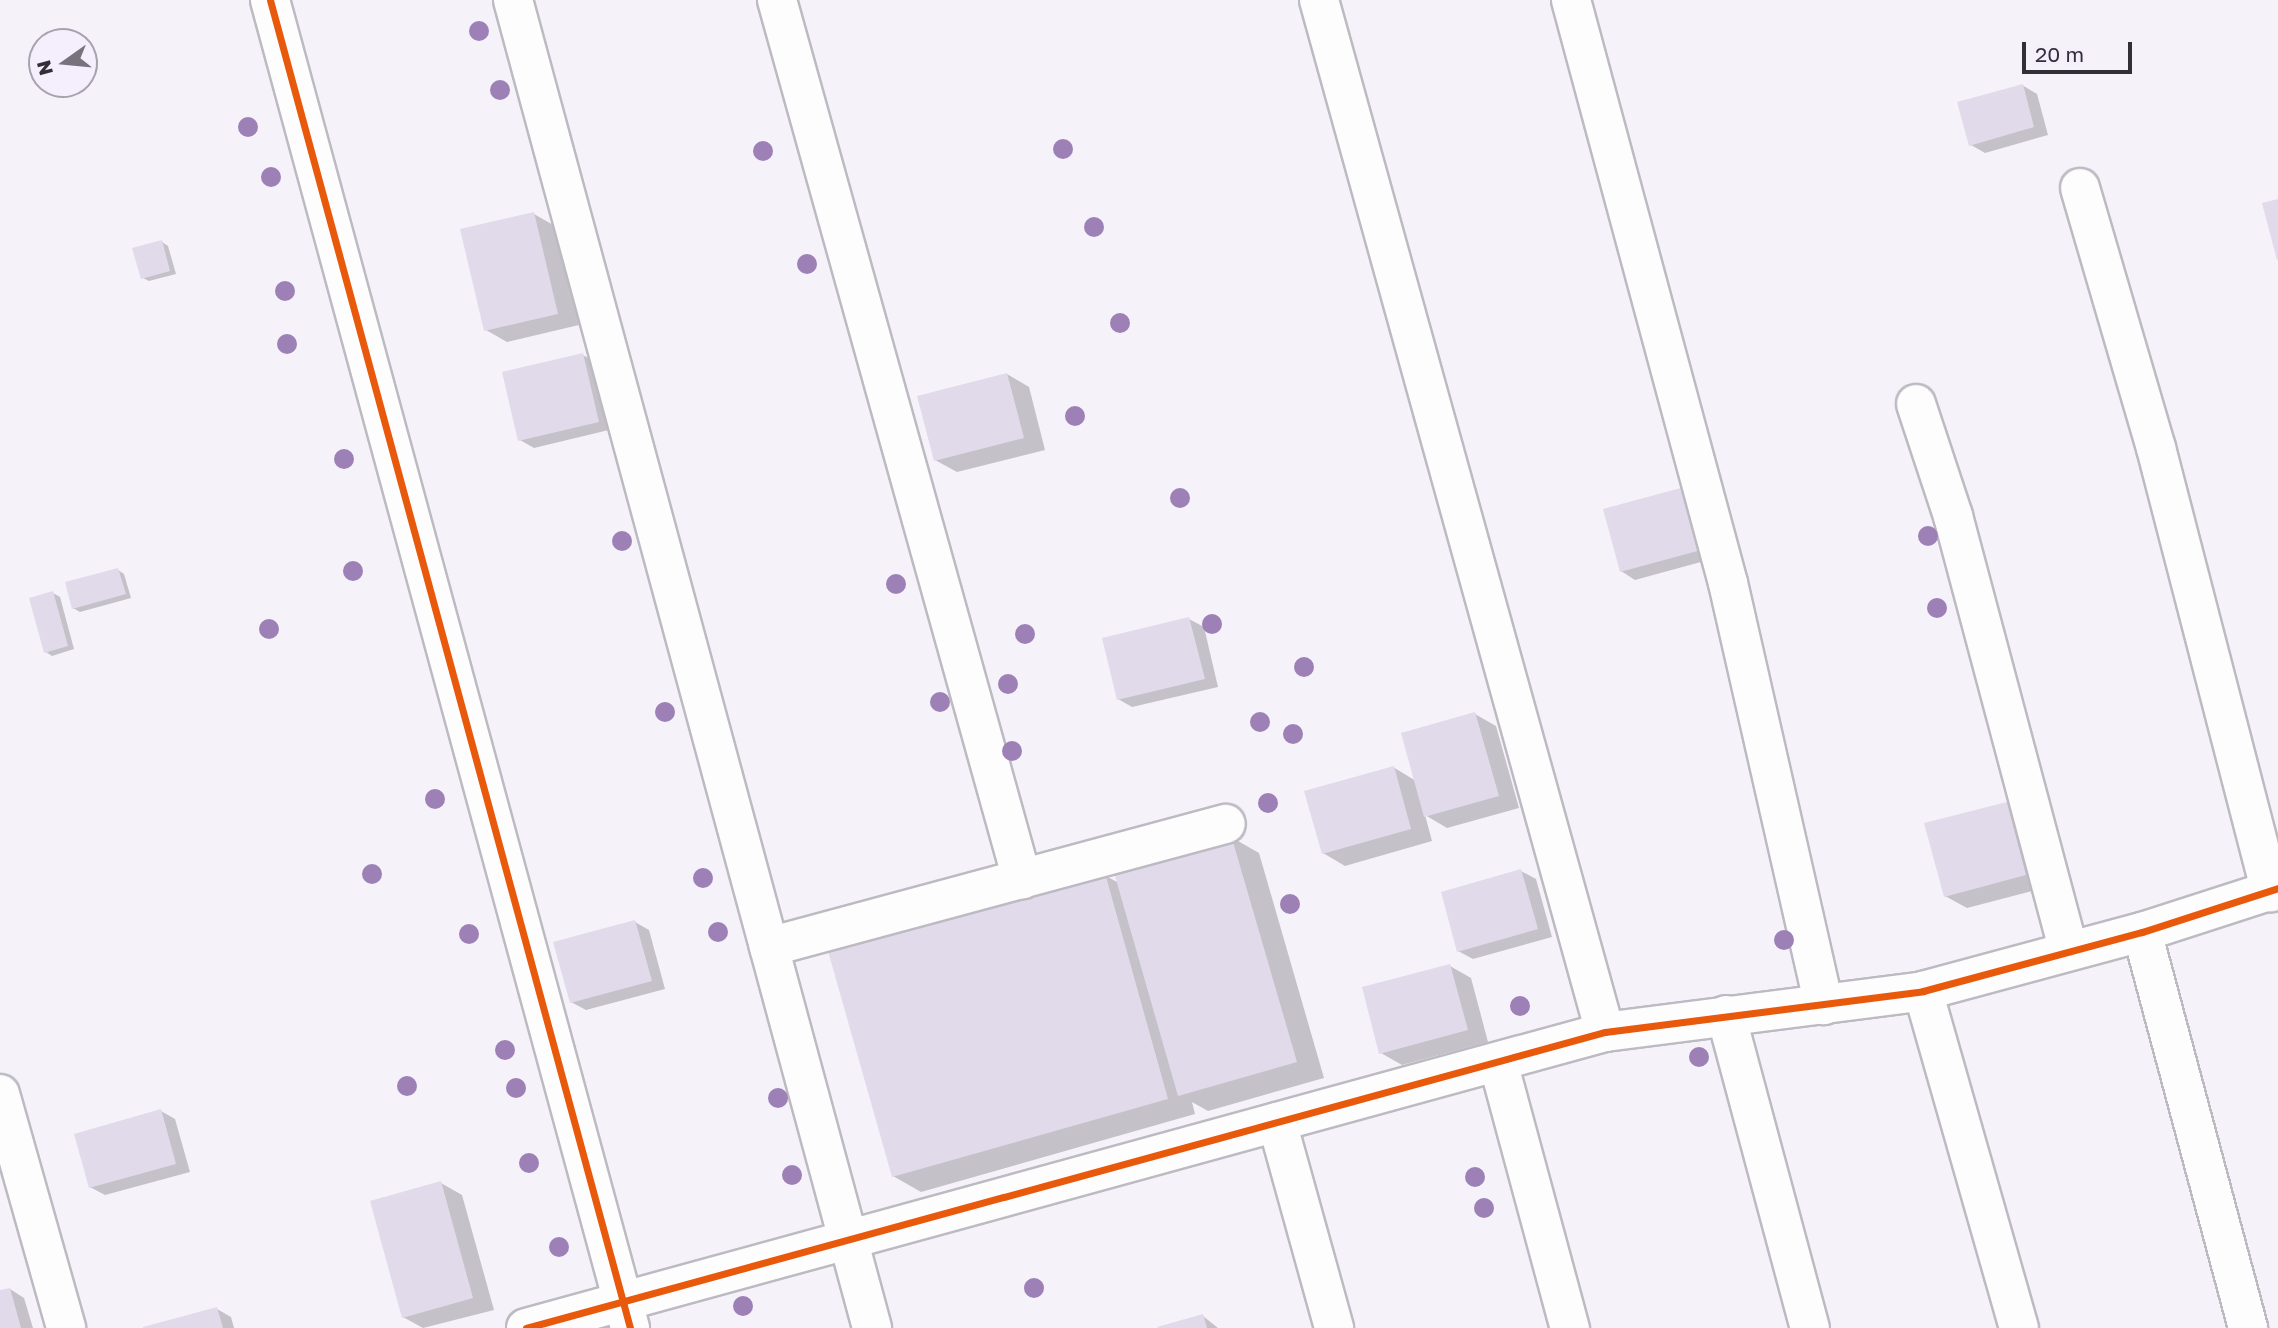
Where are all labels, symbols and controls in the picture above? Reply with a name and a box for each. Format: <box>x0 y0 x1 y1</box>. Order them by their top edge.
north arrow <box>28 28 98 98</box>
scale bar <box>2026 28 2136 72</box>
text: 20 m <box>2035 41 2084 67</box>
text: N <box>31 58 57 78</box>

